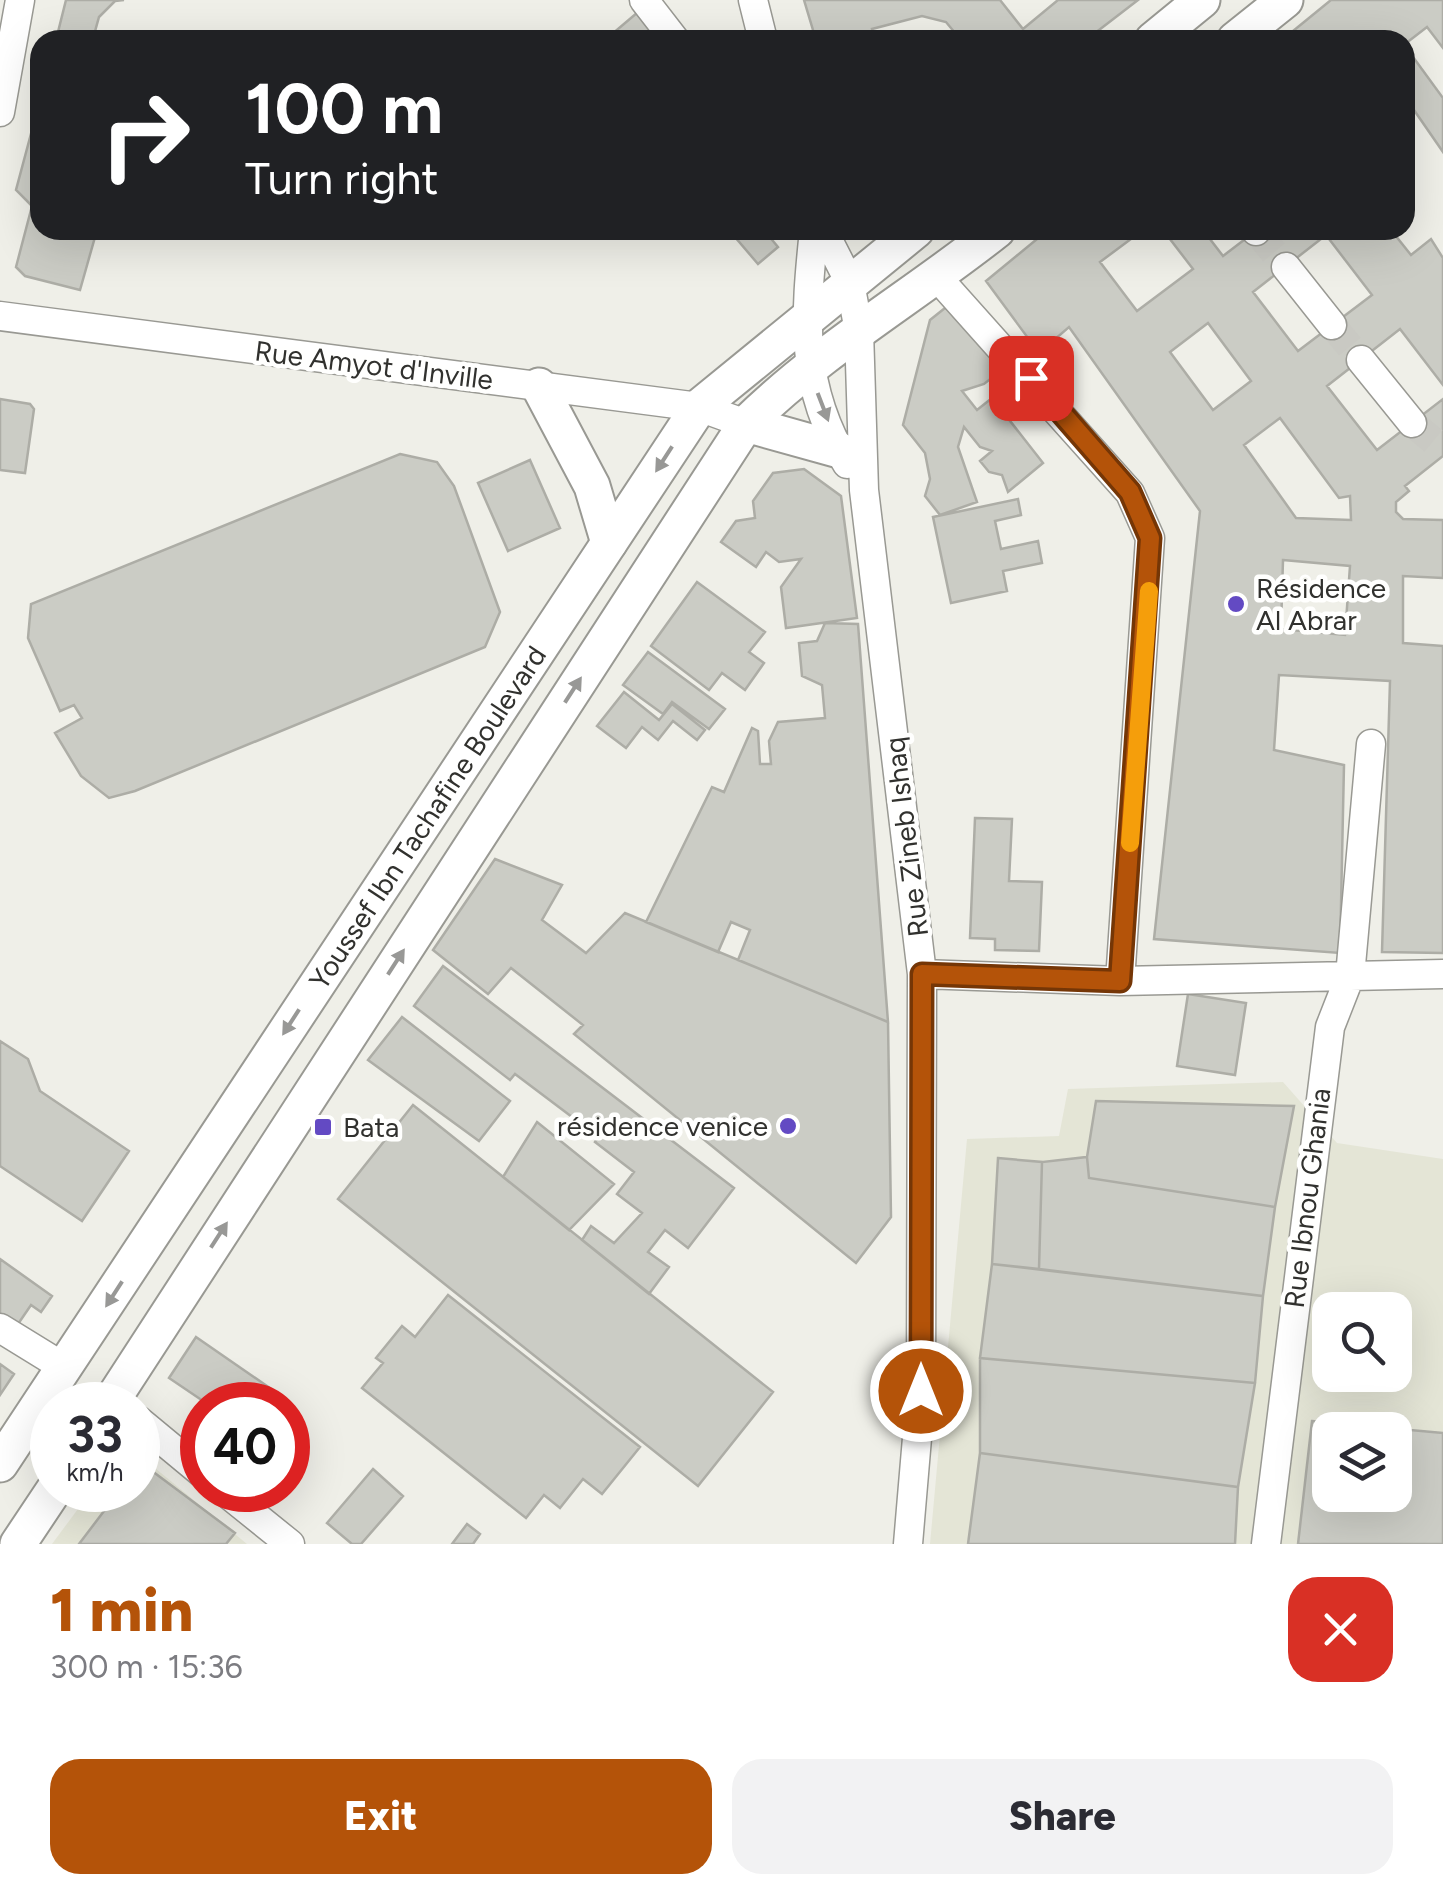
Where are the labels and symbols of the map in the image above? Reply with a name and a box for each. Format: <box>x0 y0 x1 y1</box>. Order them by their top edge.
street label: Rue Amyot d'Inville <box>253 334 495 396</box>
pin <box>989 336 1074 421</box>
one-way arrow <box>816 392 831 422</box>
one-way arrow <box>655 445 674 473</box>
place label: Résidence Al Abrar <box>1256 571 1386 637</box>
marker: Résidence Al Abrar <box>1225 593 1247 615</box>
street label: Youssef Ibn Tachafine Boulevard <box>302 639 553 996</box>
one-way arrow <box>564 676 582 704</box>
street label: Rue Zineb Ishaq <box>877 735 935 939</box>
one-way arrow <box>387 949 405 976</box>
one-way arrow <box>283 1008 301 1035</box>
street label: Rue Ibnou Ghania <box>1277 1086 1337 1310</box>
place label: résidence venice <box>557 1109 768 1143</box>
place label: Bata <box>343 1110 399 1144</box>
marker: résidence venice <box>777 1115 799 1137</box>
marker: Bata <box>312 1116 334 1138</box>
one-way arrow <box>210 1221 228 1249</box>
one-way arrow <box>105 1280 123 1308</box>
position arrow <box>869 1339 973 1443</box>
speed limit sign: 40 <box>180 1382 310 1512</box>

